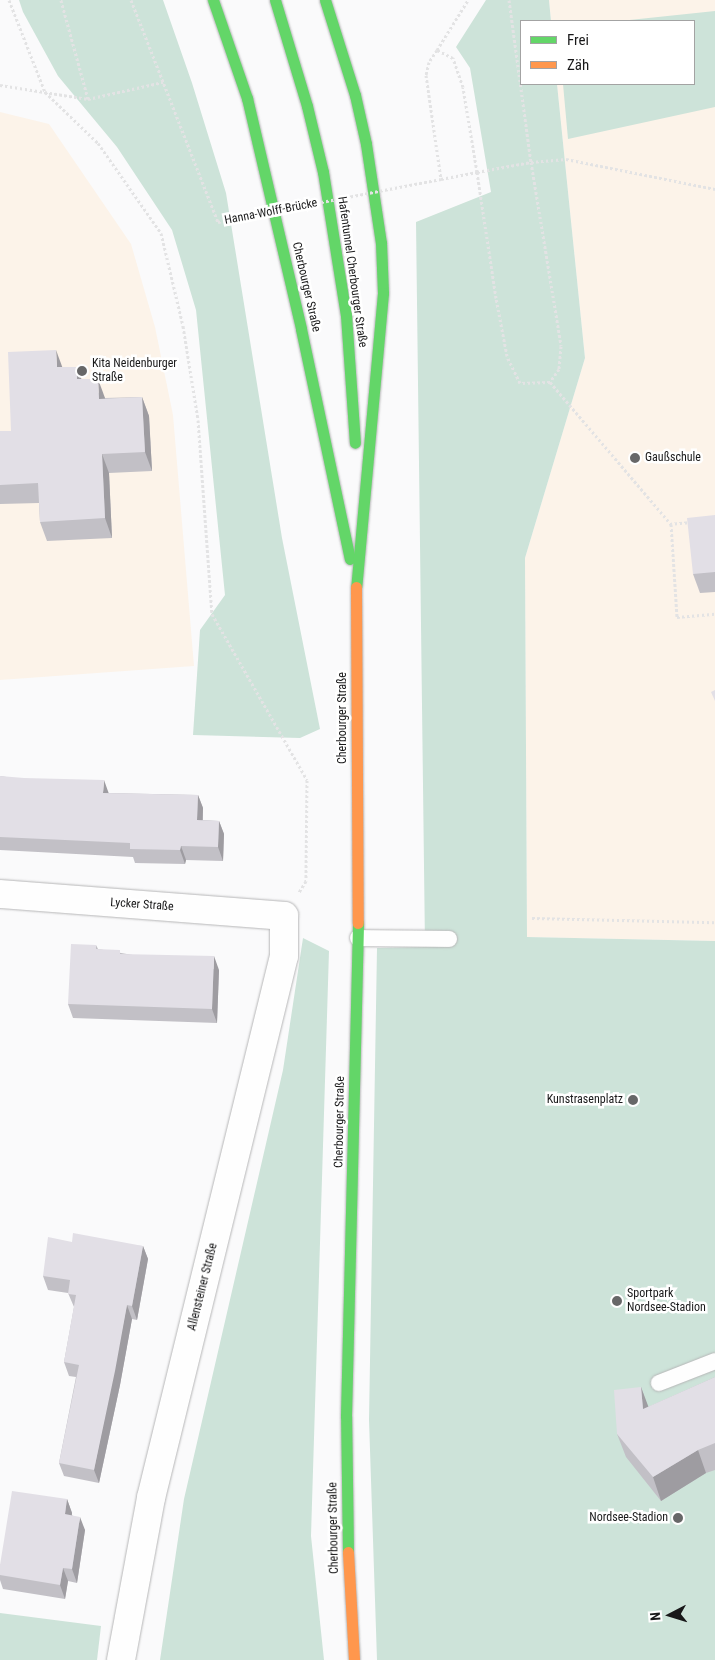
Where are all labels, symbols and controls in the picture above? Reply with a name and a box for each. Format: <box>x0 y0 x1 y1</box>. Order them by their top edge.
legend <box>520 20 695 85</box>
text: Frei <box>567 31 589 49</box>
text: Zäh <box>567 56 589 74</box>
street label: Hanna-Wolff-Brücke <box>223 196 319 228</box>
street label: Hafentunnel Cherbourger Straße <box>334 196 370 348</box>
street label: Cherbourger Straße <box>289 241 323 333</box>
place label: Kita Neidenburger Straße <box>92 357 177 385</box>
marker: Kita Neidenburger Straße <box>76 365 88 377</box>
place label: Gaußschule <box>645 451 701 465</box>
marker: Gaußschule <box>629 452 641 464</box>
street label: Cherbourger Straße <box>336 672 350 764</box>
street label: Lycker Straße <box>110 896 174 914</box>
street label: Cherbourger Straße <box>332 1076 348 1168</box>
place label: Kunstrasenplatz <box>547 1093 623 1107</box>
marker: Kunstrasenplatz <box>627 1094 639 1106</box>
street label: Allensteiner Straße <box>185 1242 221 1332</box>
place label: Sportpark Nordsee-Stadion <box>627 1287 706 1315</box>
marker: Sportpark Nordsee-Stadion <box>611 1295 623 1307</box>
street label: Cherbourger Straße <box>326 1482 342 1574</box>
place label: Nordsee-Stadion <box>589 1511 668 1525</box>
marker: Nordsee-Stadion <box>672 1512 684 1524</box>
north arrow <box>645 1590 695 1640</box>
text: N <box>647 1611 663 1621</box>

